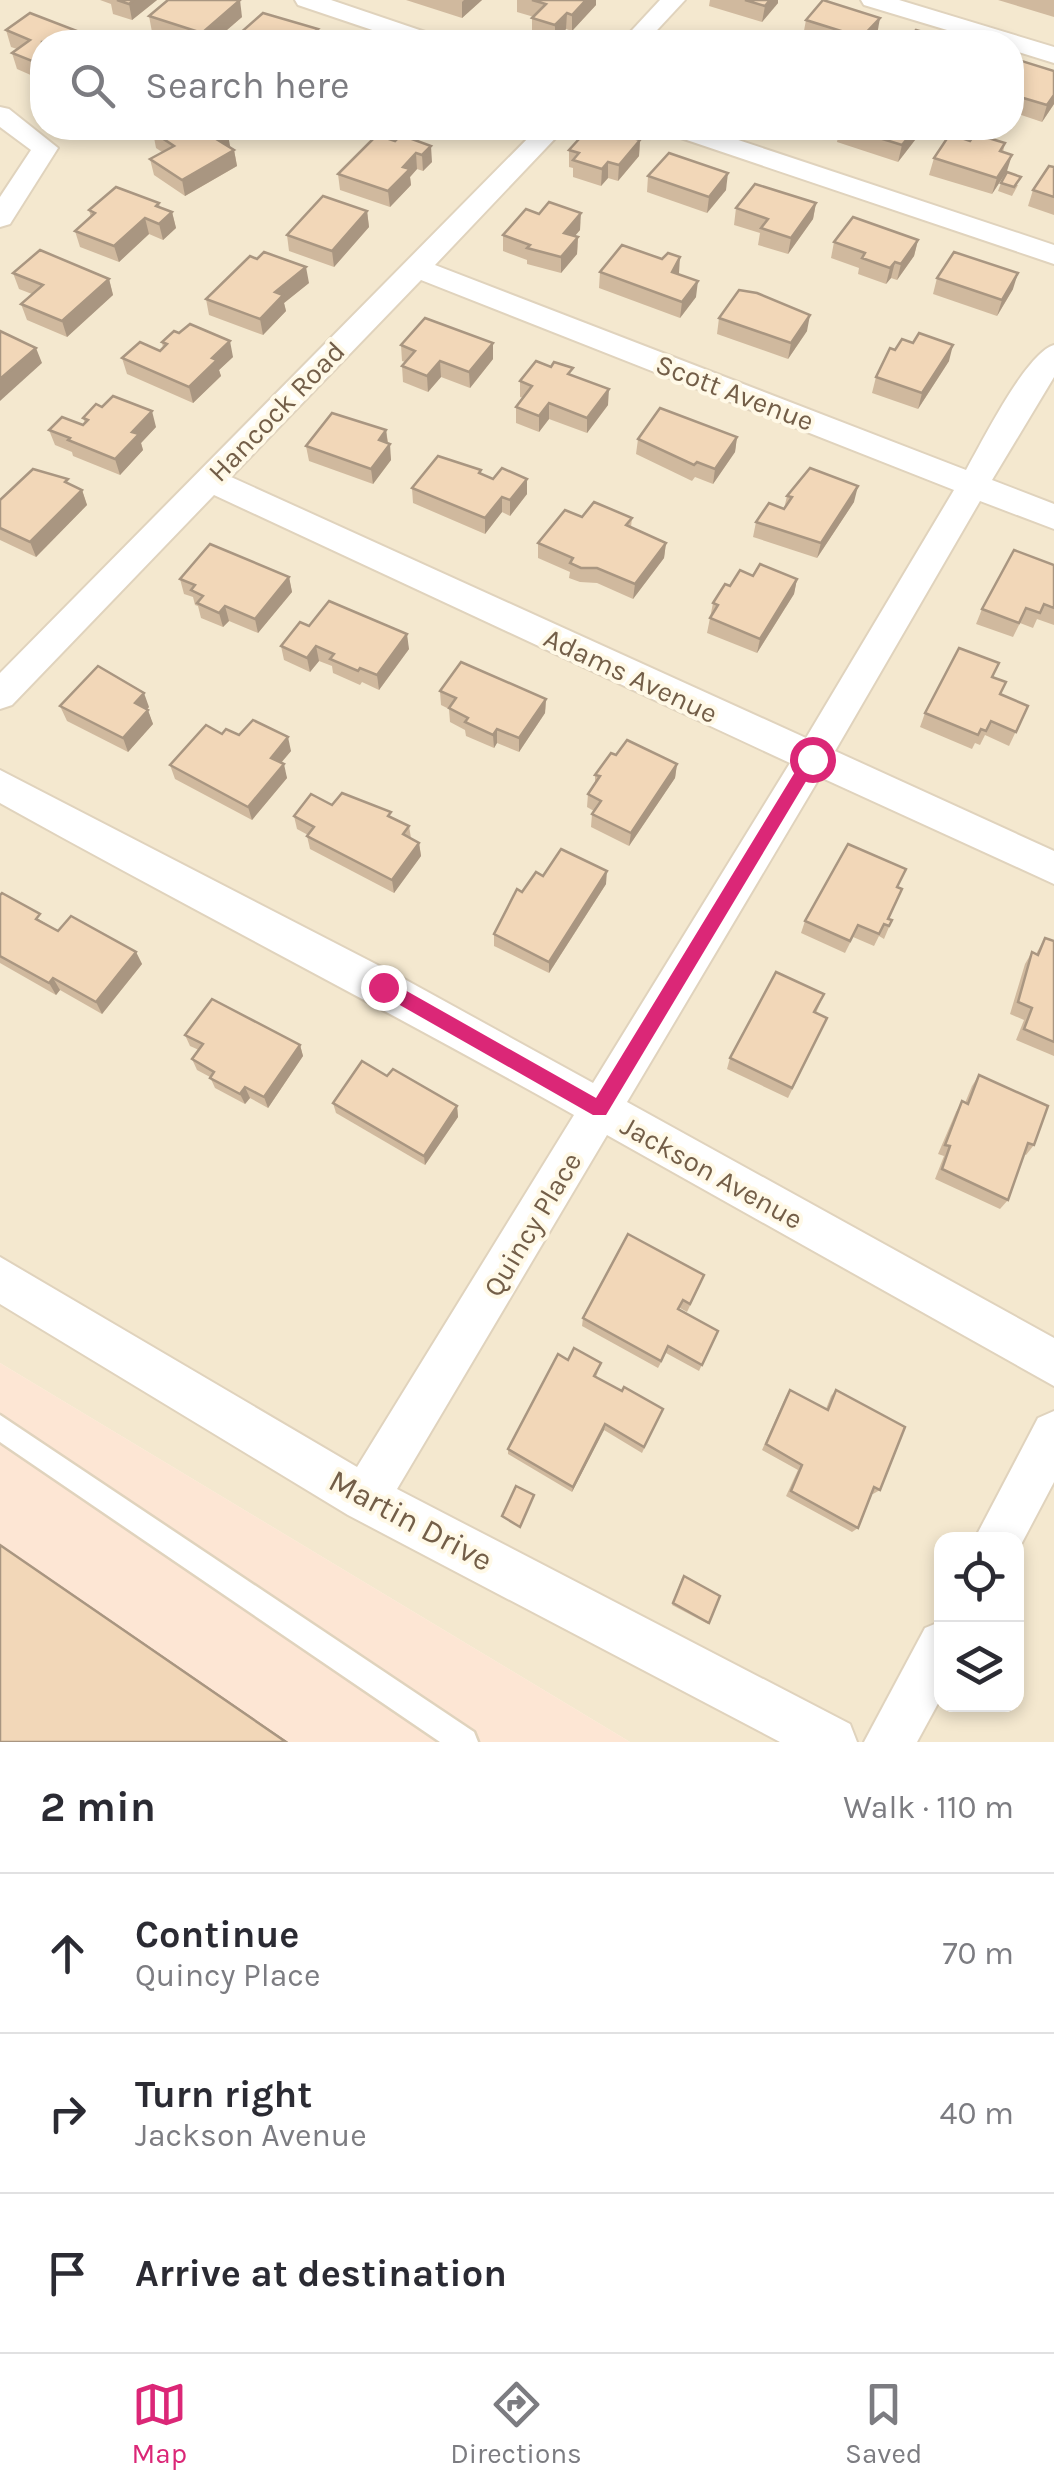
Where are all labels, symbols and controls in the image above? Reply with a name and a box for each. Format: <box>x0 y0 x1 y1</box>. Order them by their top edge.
search box <box>30 30 1024 140</box>
icon: search <box>65 58 120 113</box>
text: Search here <box>145 63 349 108</box>
street label: Hancock Road <box>201 334 351 488</box>
street label: Scott Avenue <box>651 347 818 438</box>
street label: Adams Avenue <box>539 621 723 730</box>
route start <box>790 737 836 783</box>
route end <box>361 965 407 1011</box>
street label: Jackson Avenue <box>615 1109 808 1236</box>
street label: Quincy Place <box>477 1146 588 1302</box>
street label: Martin Drive <box>323 1462 499 1579</box>
map controls <box>934 1532 1024 1712</box>
button: locate <box>934 1532 1024 1622</box>
button: layers <box>934 1622 1024 1712</box>
text: 2 min <box>40 1782 156 1832</box>
text: Walk · 110 m <box>843 1789 1014 1826</box>
text: Continue <box>135 1912 299 1957</box>
icon: ahead <box>40 1926 95 1981</box>
text: 70 m <box>942 1935 1014 1972</box>
text: Quincy Place <box>135 1957 320 1994</box>
text: Turn right <box>135 2072 312 2117</box>
icon: right <box>40 2086 95 2141</box>
text: 40 m <box>940 2095 1014 2132</box>
text: Jackson Avenue <box>135 2117 367 2154</box>
icon: arrive <box>40 2246 95 2301</box>
text: Arrive at destination <box>135 2251 507 2296</box>
tab: Map <box>132 2377 187 2470</box>
tab: Directions <box>450 2377 582 2470</box>
tab: Saved <box>845 2377 922 2470</box>

